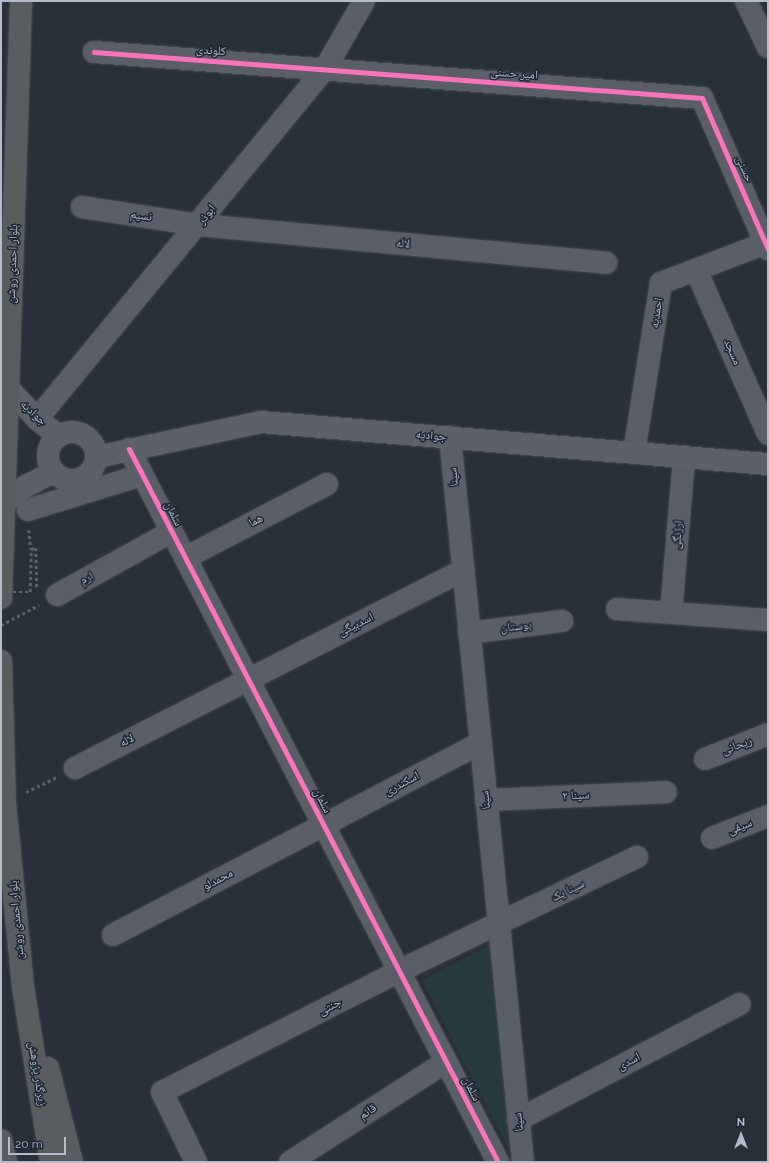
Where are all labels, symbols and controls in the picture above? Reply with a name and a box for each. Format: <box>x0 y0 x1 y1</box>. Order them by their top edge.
street label: کلوندی <box>196 43 226 59</box>
street label: امیر حسنی <box>490 65 538 83</box>
street label: حسنی <box>732 154 756 184</box>
street label: ابوذر <box>195 202 219 228</box>
street label: نسیم <box>129 207 153 225</box>
street label: بلوار احمدی روشن <box>4 224 22 304</box>
street label: لاله <box>395 236 411 252</box>
street label: احمدیه <box>647 297 667 329</box>
street label: مسجد <box>720 337 744 367</box>
street label: جوادیه <box>17 397 49 429</box>
street label: جوادیه <box>415 427 447 445</box>
street label: سینا <box>446 467 462 487</box>
street label: سلمان <box>161 499 185 529</box>
street label: هما <box>246 511 266 531</box>
street label: ارژنگی <box>670 520 686 550</box>
street label: ارم <box>78 569 96 589</box>
street label: اسدبیگی <box>336 610 376 640</box>
street label: بوستان <box>500 618 532 636</box>
street label: لاله <box>117 731 137 751</box>
street label: ریحانی <box>720 734 754 758</box>
street label: اسکندری <box>382 769 422 799</box>
street label: سلمان <box>310 786 334 816</box>
street label: سینا ۲ <box>562 788 590 804</box>
street label: سینا <box>478 790 494 810</box>
street label: سیفی <box>726 816 754 838</box>
street label: محمدلو <box>200 866 236 894</box>
street label: سینا یک <box>549 877 587 905</box>
street label: بلوار احمدی روشن <box>6 880 28 960</box>
street label: جنتی <box>316 995 344 1019</box>
street label: زیرگذر پژوهش <box>25 1041 49 1107</box>
street label: اسدی <box>615 1050 643 1074</box>
street label: سلمان <box>459 1074 483 1104</box>
street label: قائم <box>357 1101 379 1123</box>
street label: سینا <box>511 1112 527 1132</box>
north arrow <box>721 1115 761 1155</box>
text: N <box>737 1116 745 1129</box>
scale bar <box>10 1129 68 1155</box>
text: 20 m <box>15 1137 43 1151</box>

